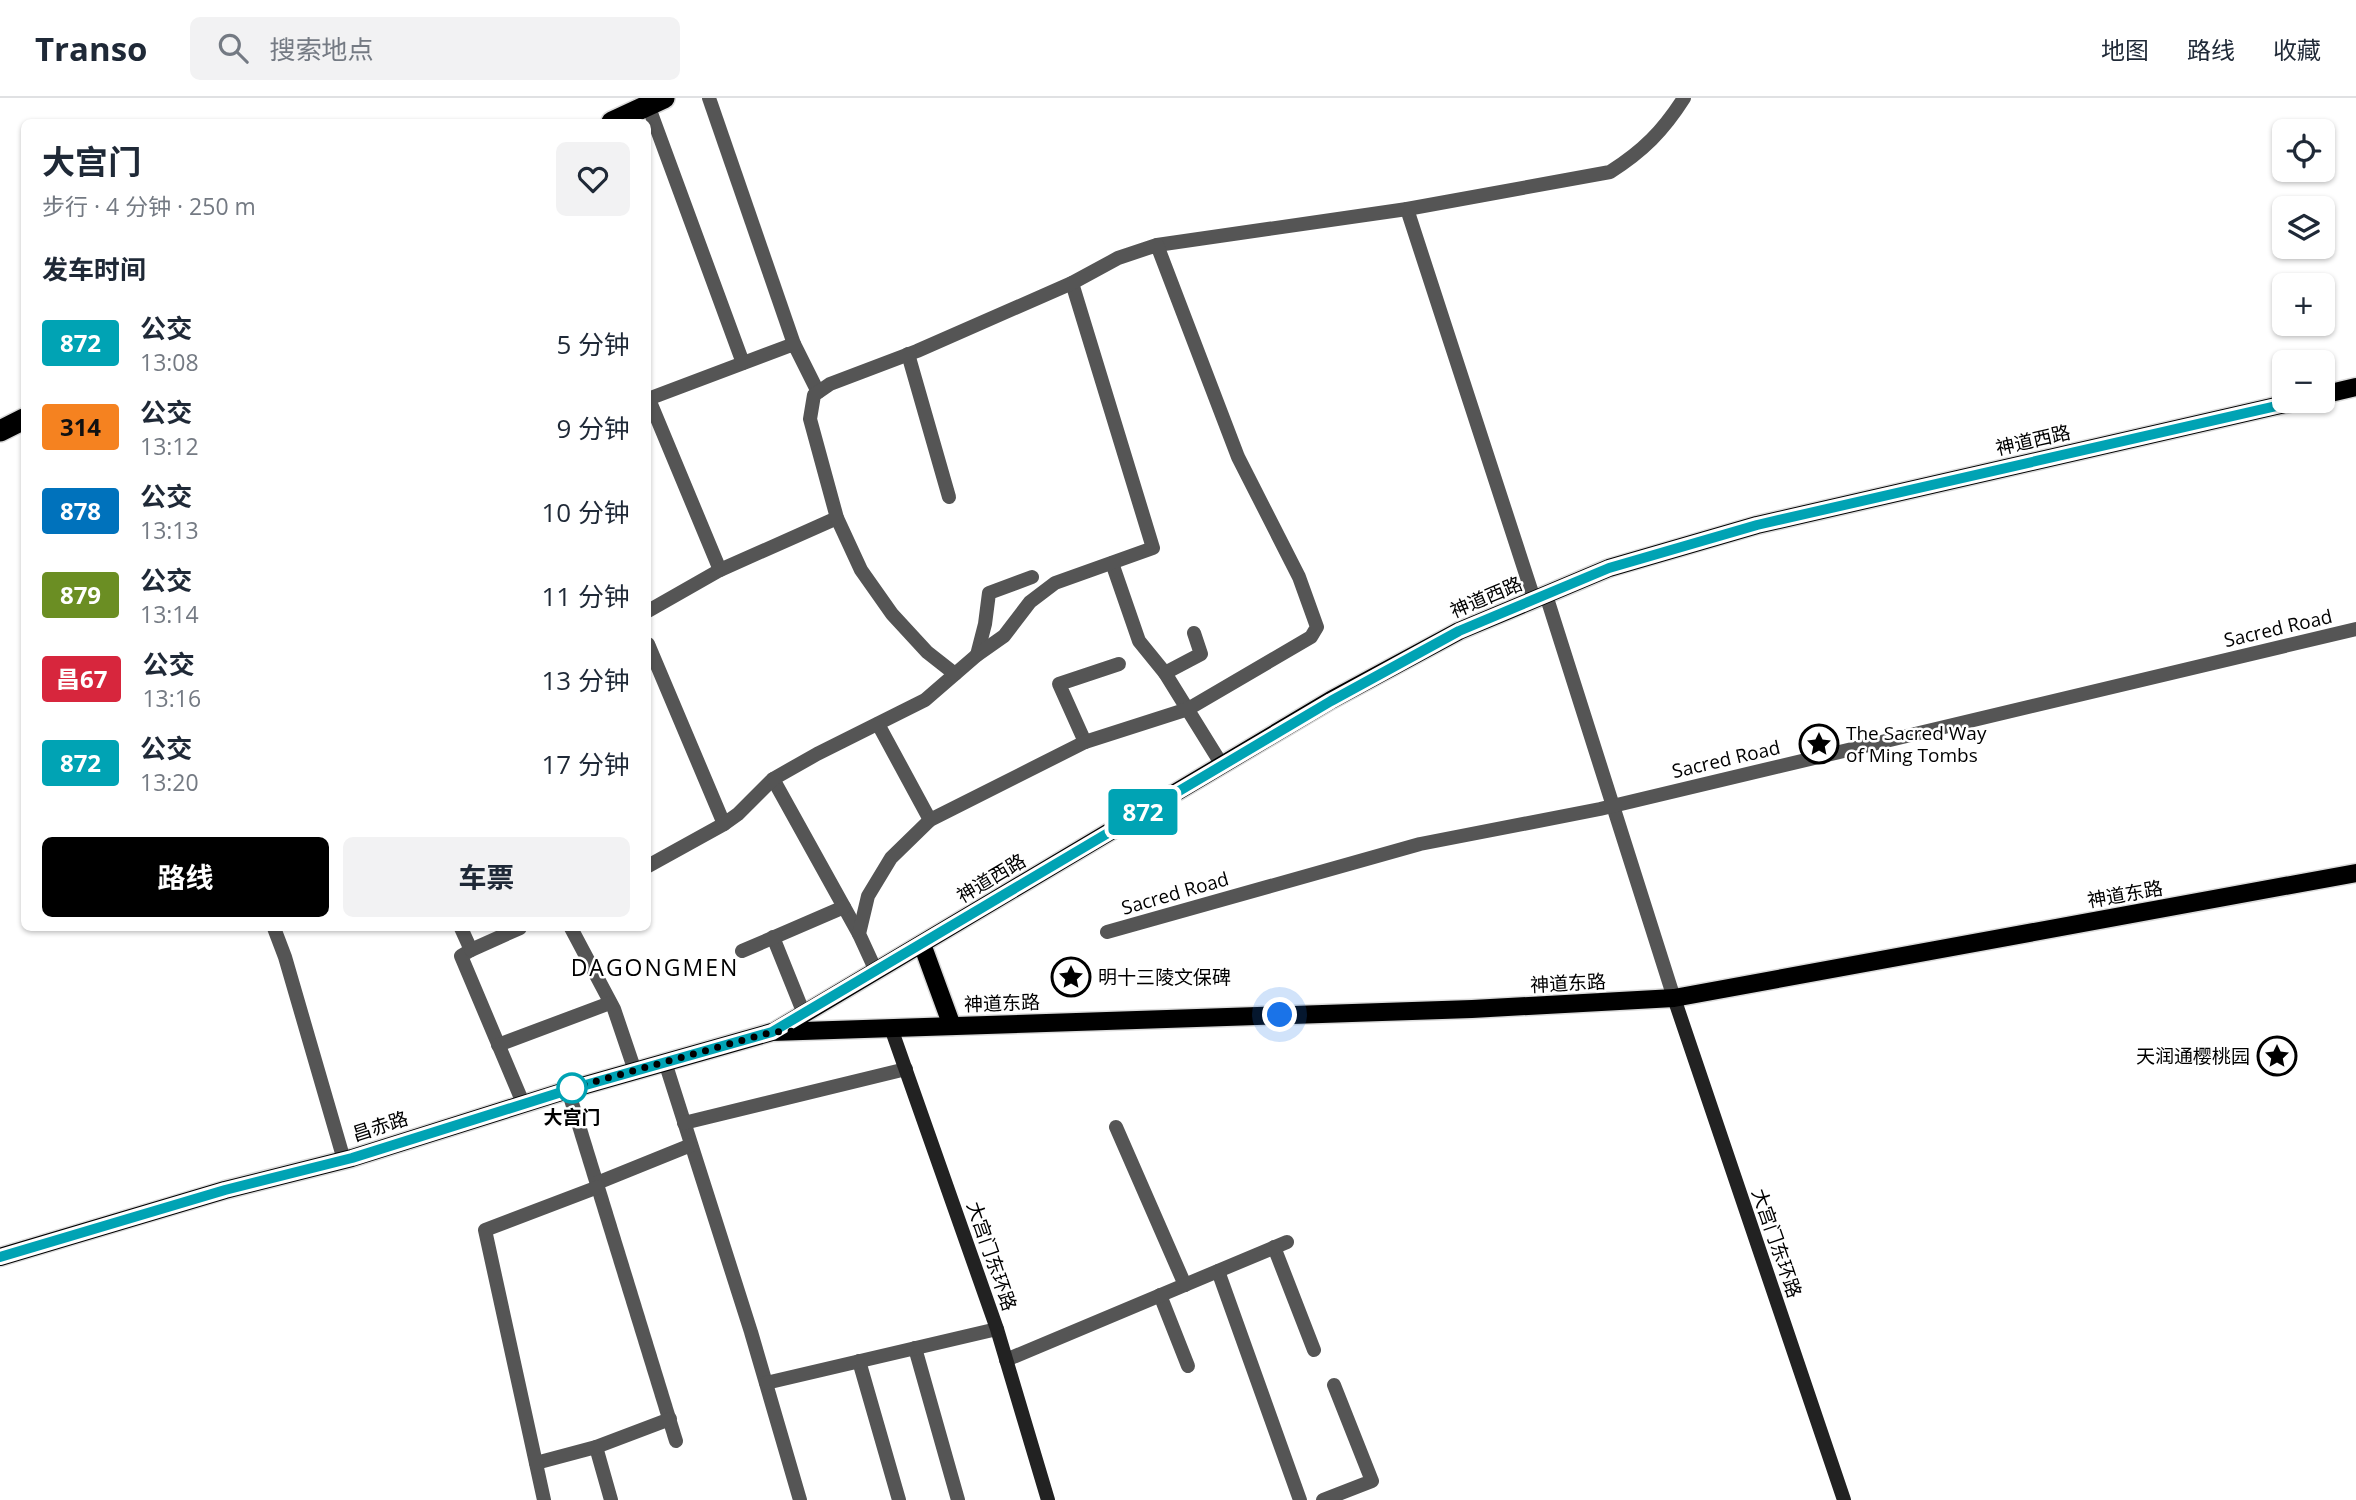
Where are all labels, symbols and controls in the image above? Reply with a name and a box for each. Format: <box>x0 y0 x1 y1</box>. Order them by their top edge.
search box <box>190 17 680 80</box>
text: Transo <box>35 26 148 71</box>
icon: search <box>214 29 252 67</box>
text: 搜索地点 <box>270 31 374 67</box>
text: 地图 <box>2101 33 2149 66</box>
text: 路线 <box>2187 33 2235 66</box>
text: 收藏 <box>2273 33 2321 66</box>
map controls <box>2272 119 2335 413</box>
button: locate <box>2272 119 2335 182</box>
text: 大宫门 <box>42 139 141 184</box>
button: heart <box>556 142 630 216</box>
text: 步行 · 4 分钟 · 250 m <box>42 190 256 222</box>
button: layers <box>2272 196 2335 259</box>
text: 发车时间 <box>42 251 146 287</box>
button: + <box>2272 273 2335 336</box>
text: 公交 <box>140 310 192 346</box>
text: 872 <box>60 326 101 359</box>
text: 5 分钟 <box>556 326 630 362</box>
text: 13:08 <box>140 346 199 378</box>
button: − <box>2272 350 2335 413</box>
text: 公交 <box>140 394 192 430</box>
text: 314 <box>60 410 101 443</box>
text: 9 分钟 <box>556 410 630 446</box>
street label: 神道西路 <box>1993 419 2073 461</box>
text: 13:12 <box>140 430 199 462</box>
text: 公交 <box>140 478 192 514</box>
text: 878 <box>60 494 101 527</box>
text: 10 分钟 <box>542 494 630 530</box>
text: 13:13 <box>140 514 199 546</box>
text: 公交 <box>140 562 192 598</box>
street label: 神道西路 <box>1446 570 1526 624</box>
text: 879 <box>60 578 101 611</box>
text: 11 分钟 <box>542 578 630 614</box>
text: 13:14 <box>140 598 199 630</box>
street label: Sacred Road <box>2221 603 2335 653</box>
text: 公交 <box>142 646 194 682</box>
text: 昌67 <box>56 662 107 695</box>
text: 13 分钟 <box>542 662 630 698</box>
text: 13:16 <box>142 682 201 714</box>
place label: The Sacred Way of Ming Tombs <box>1846 720 1987 768</box>
place icon: The Sacred Way of Ming Tombs <box>1798 723 1840 765</box>
text: 公交 <box>140 730 192 766</box>
street label: Sacred Road <box>1669 734 1783 784</box>
text: 872 <box>60 746 101 779</box>
text: 17 分钟 <box>542 746 630 782</box>
text: 13:20 <box>140 766 199 798</box>
line badge: 872 <box>1103 789 1183 835</box>
text: 872 <box>1122 795 1164 828</box>
button: 路线 <box>42 837 329 917</box>
button: 车票 <box>343 837 630 917</box>
street label: 神道西路 <box>952 847 1030 909</box>
street label: Sacred Road <box>1118 865 1232 921</box>
street label: 神道东路 <box>2085 875 2165 913</box>
district label: DAGONGMEN <box>571 951 739 983</box>
place icon: 明十三陵文保碑 <box>1050 956 1092 998</box>
place label: 明十三陵文保碑 <box>1098 964 1231 990</box>
street label: 神道东路 <box>1529 968 1607 998</box>
street label: 神道东路 <box>964 989 1040 1017</box>
your location <box>1262 997 1297 1032</box>
place icon: 天润通樱桃园 <box>2256 1035 2298 1077</box>
place label: 天润通樱桃园 <box>2136 1043 2250 1069</box>
marker: 大宫门 <box>557 1073 587 1103</box>
place label: 大宫门 <box>543 1104 601 1130</box>
street label: 昌赤路 <box>349 1105 411 1147</box>
street label: 大宫门东环路 <box>1746 1185 1808 1301</box>
street label: 大宫门东环路 <box>961 1198 1023 1314</box>

